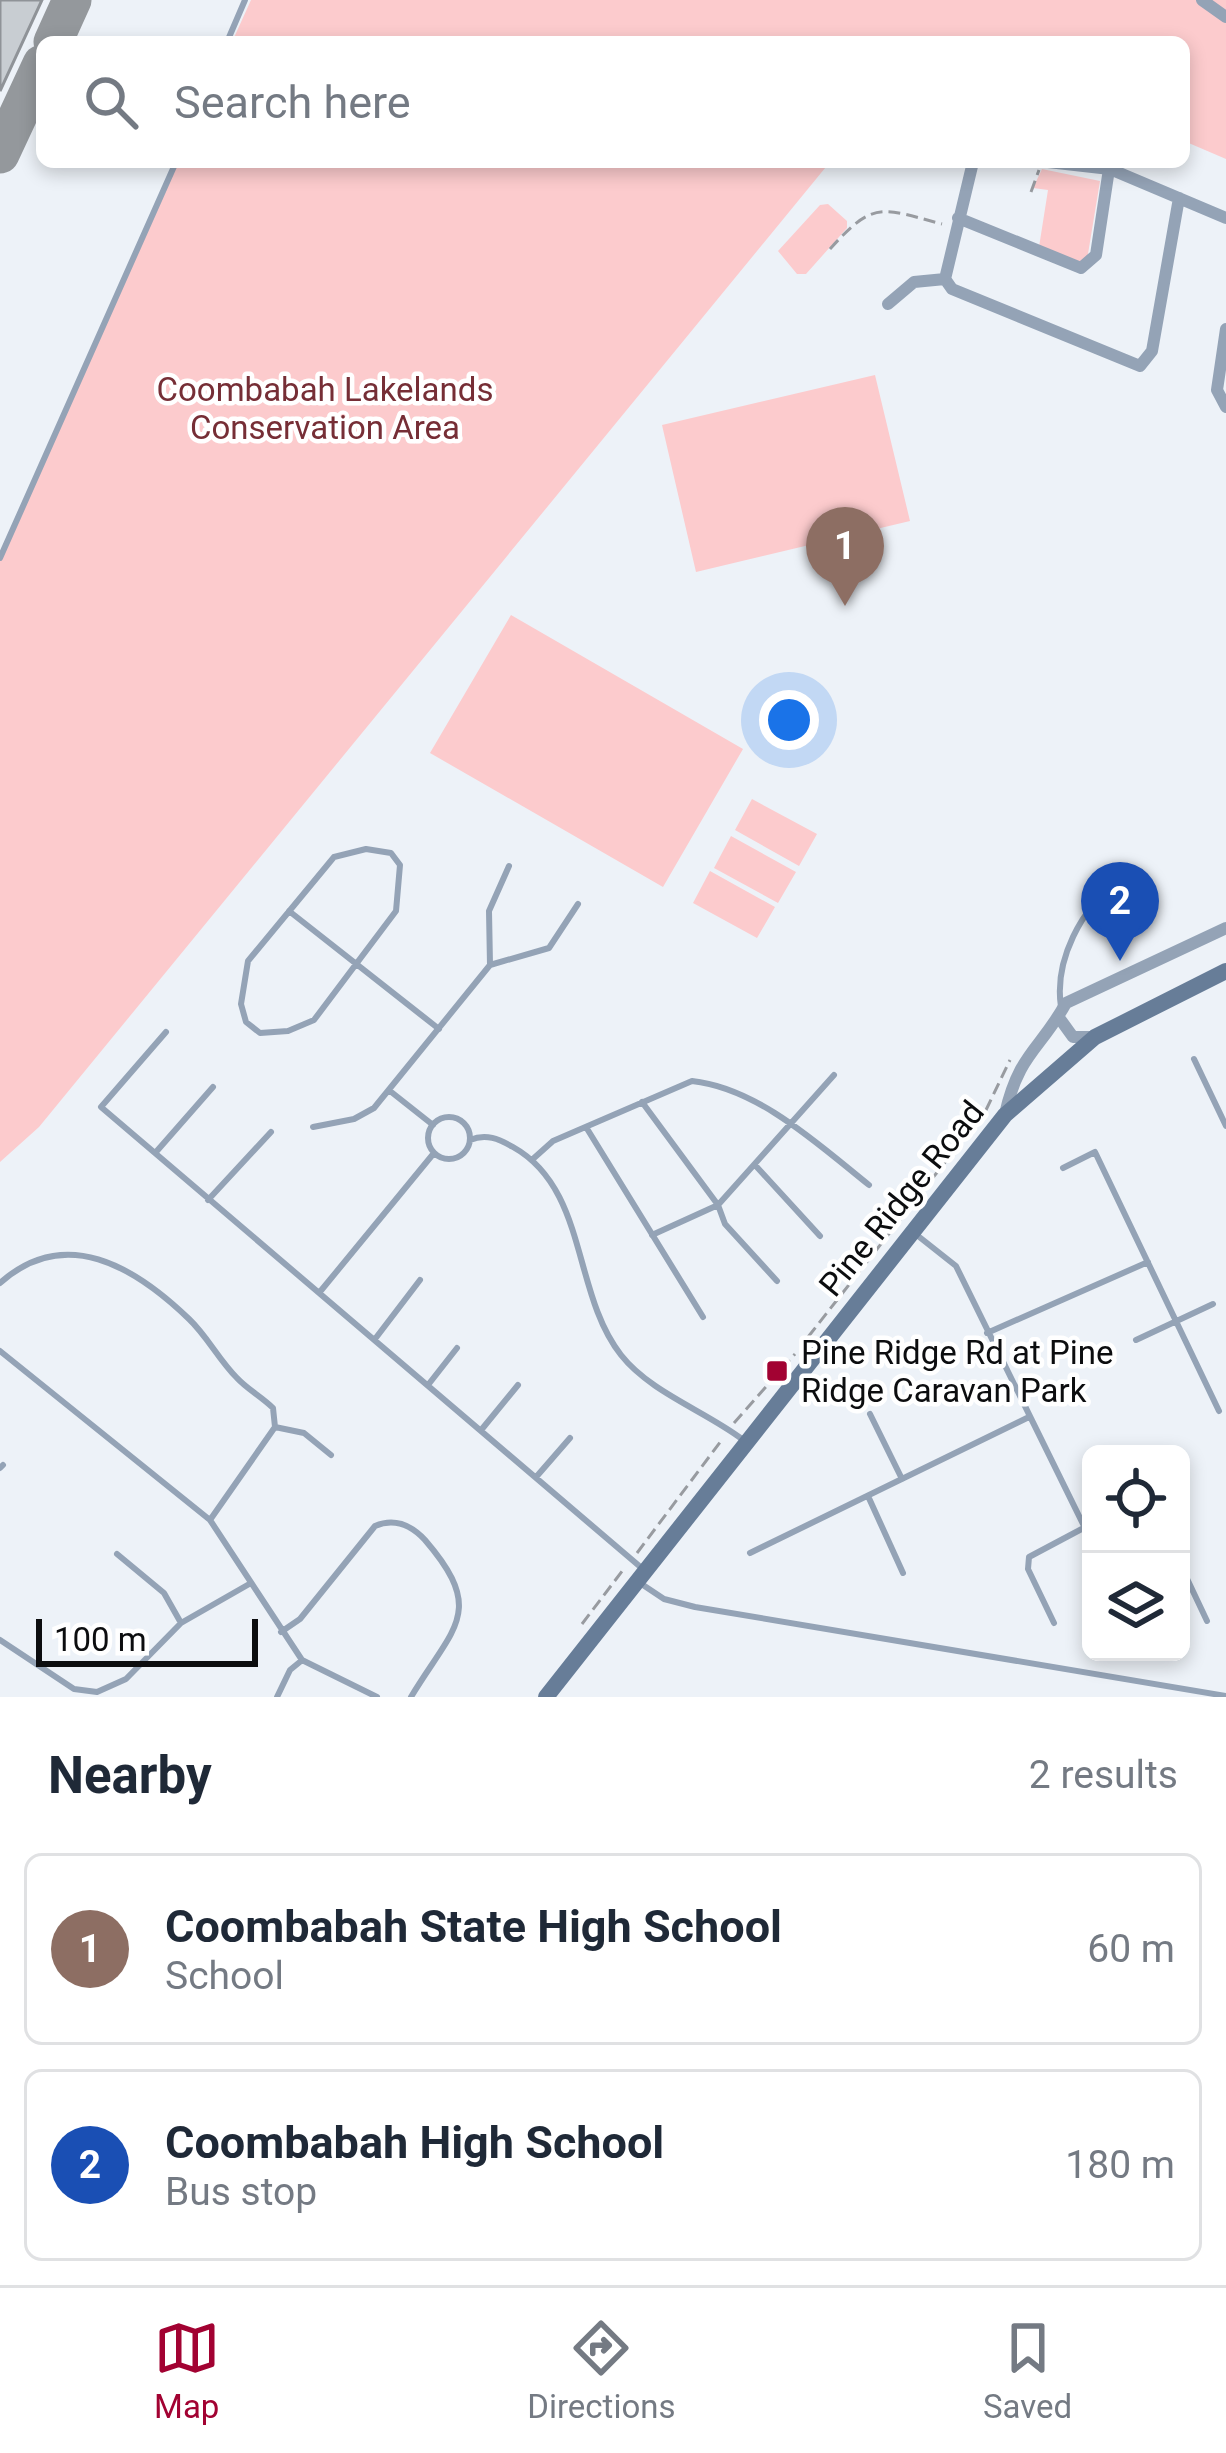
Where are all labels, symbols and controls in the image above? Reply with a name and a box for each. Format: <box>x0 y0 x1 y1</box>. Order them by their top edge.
search box <box>36 36 1190 168</box>
icon: search <box>78 69 144 135</box>
text: Search here <box>174 76 411 129</box>
park label: Coombabah Lakelands Conservation Area <box>157 370 493 447</box>
pin: 1 <box>806 507 884 606</box>
your location <box>759 690 819 750</box>
pin: 2 <box>1081 862 1159 961</box>
street label: Pine Ridge Road <box>811 1093 992 1304</box>
place label: Pine Ridge Rd at Pine Ridge Caravan Park <box>801 1333 1114 1410</box>
marker: Pine Ridge Rd at Pine Ridge Caravan Park <box>764 1358 790 1384</box>
map controls <box>1082 1445 1190 1661</box>
button: locate <box>1082 1445 1190 1553</box>
button: layers <box>1082 1553 1190 1661</box>
scale bar <box>36 1613 258 1666</box>
text: 100 m <box>54 1620 147 1659</box>
text: Nearby <box>48 1746 212 1805</box>
text: 2 results <box>1029 1752 1178 1798</box>
text: Coombabah State High School <box>165 1900 782 1953</box>
text: 1 <box>79 1926 101 1972</box>
text: 60 m <box>1087 1926 1175 1972</box>
text: School <box>165 1953 284 1999</box>
text: Coombabah High School <box>165 2116 664 2169</box>
text: 2 <box>79 2142 101 2188</box>
text: 180 m <box>1065 2142 1175 2188</box>
text: Bus stop <box>165 2169 317 2215</box>
tab: Map <box>154 2315 220 2426</box>
tab: Directions <box>527 2315 676 2426</box>
tab: Saved <box>983 2315 1072 2426</box>

